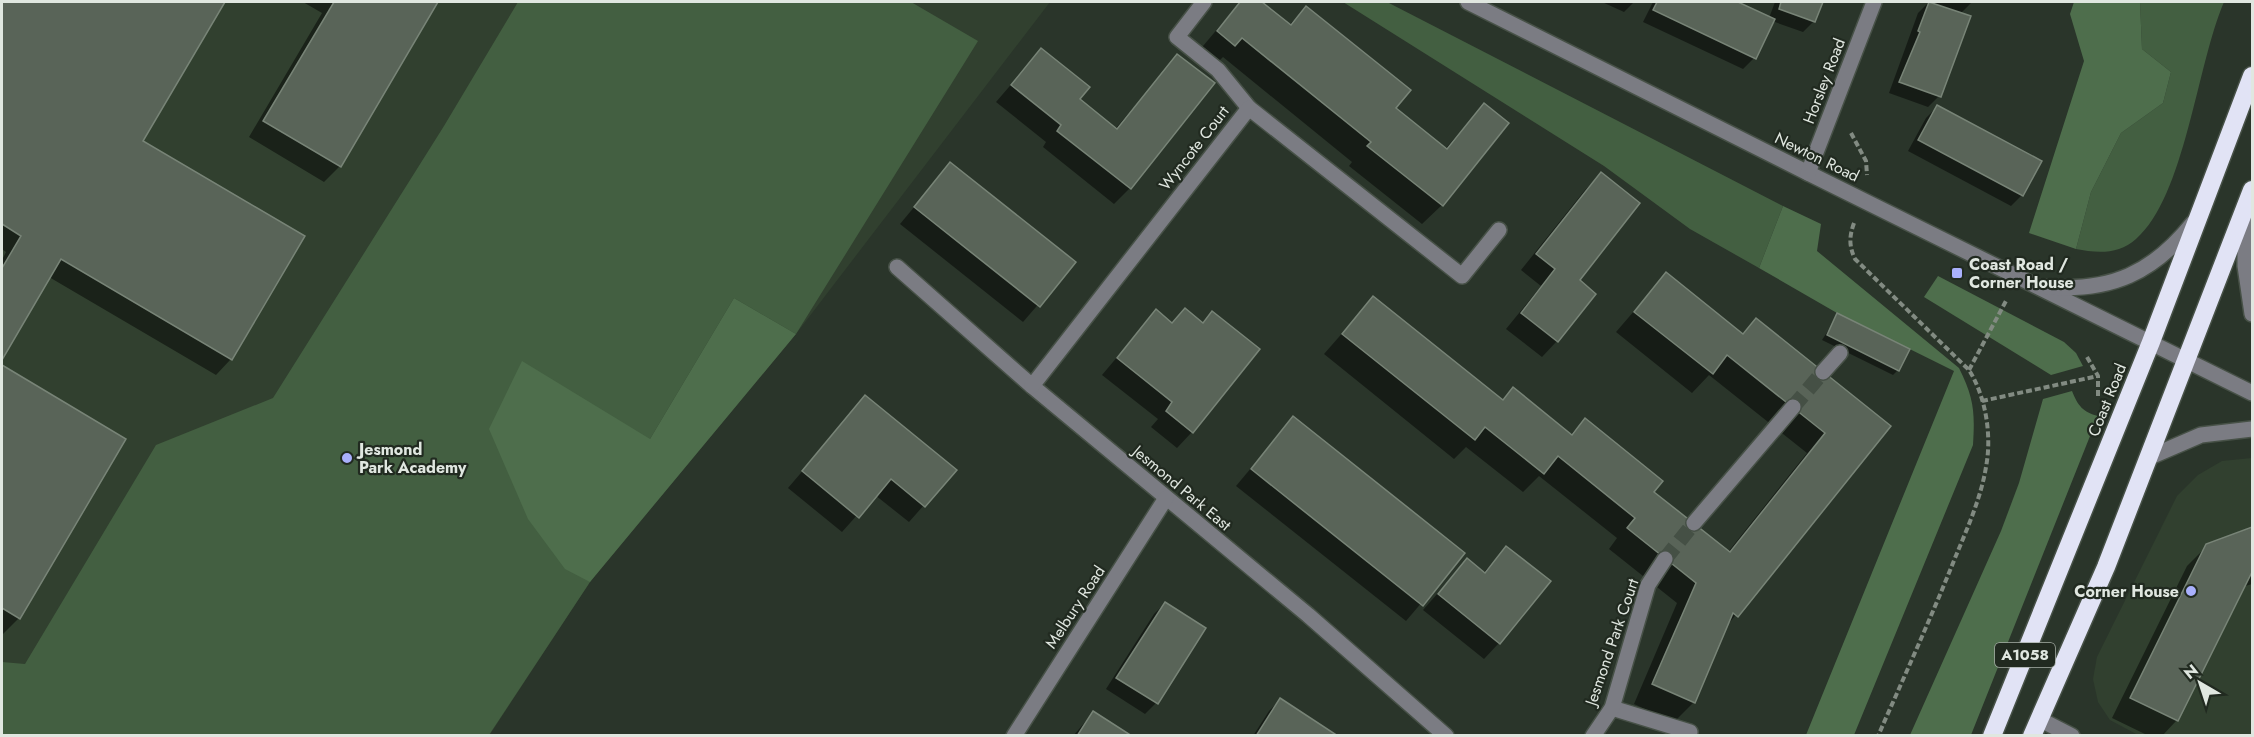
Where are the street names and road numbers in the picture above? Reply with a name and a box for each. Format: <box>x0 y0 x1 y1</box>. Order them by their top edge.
street label: Horsley Road <box>1797 35 1851 127</box>
street label: Wyncote Court <box>1154 101 1235 195</box>
street label: Newton Road <box>1771 127 1863 187</box>
street label: Coast Road <box>2082 360 2132 440</box>
street label: Jesmond Park East <box>1126 439 1236 536</box>
street label: Melbury Road <box>1040 561 1110 653</box>
street label: Jesmond Park Court <box>1579 575 1645 710</box>
road number: A1058 <box>1995 643 2055 667</box>

